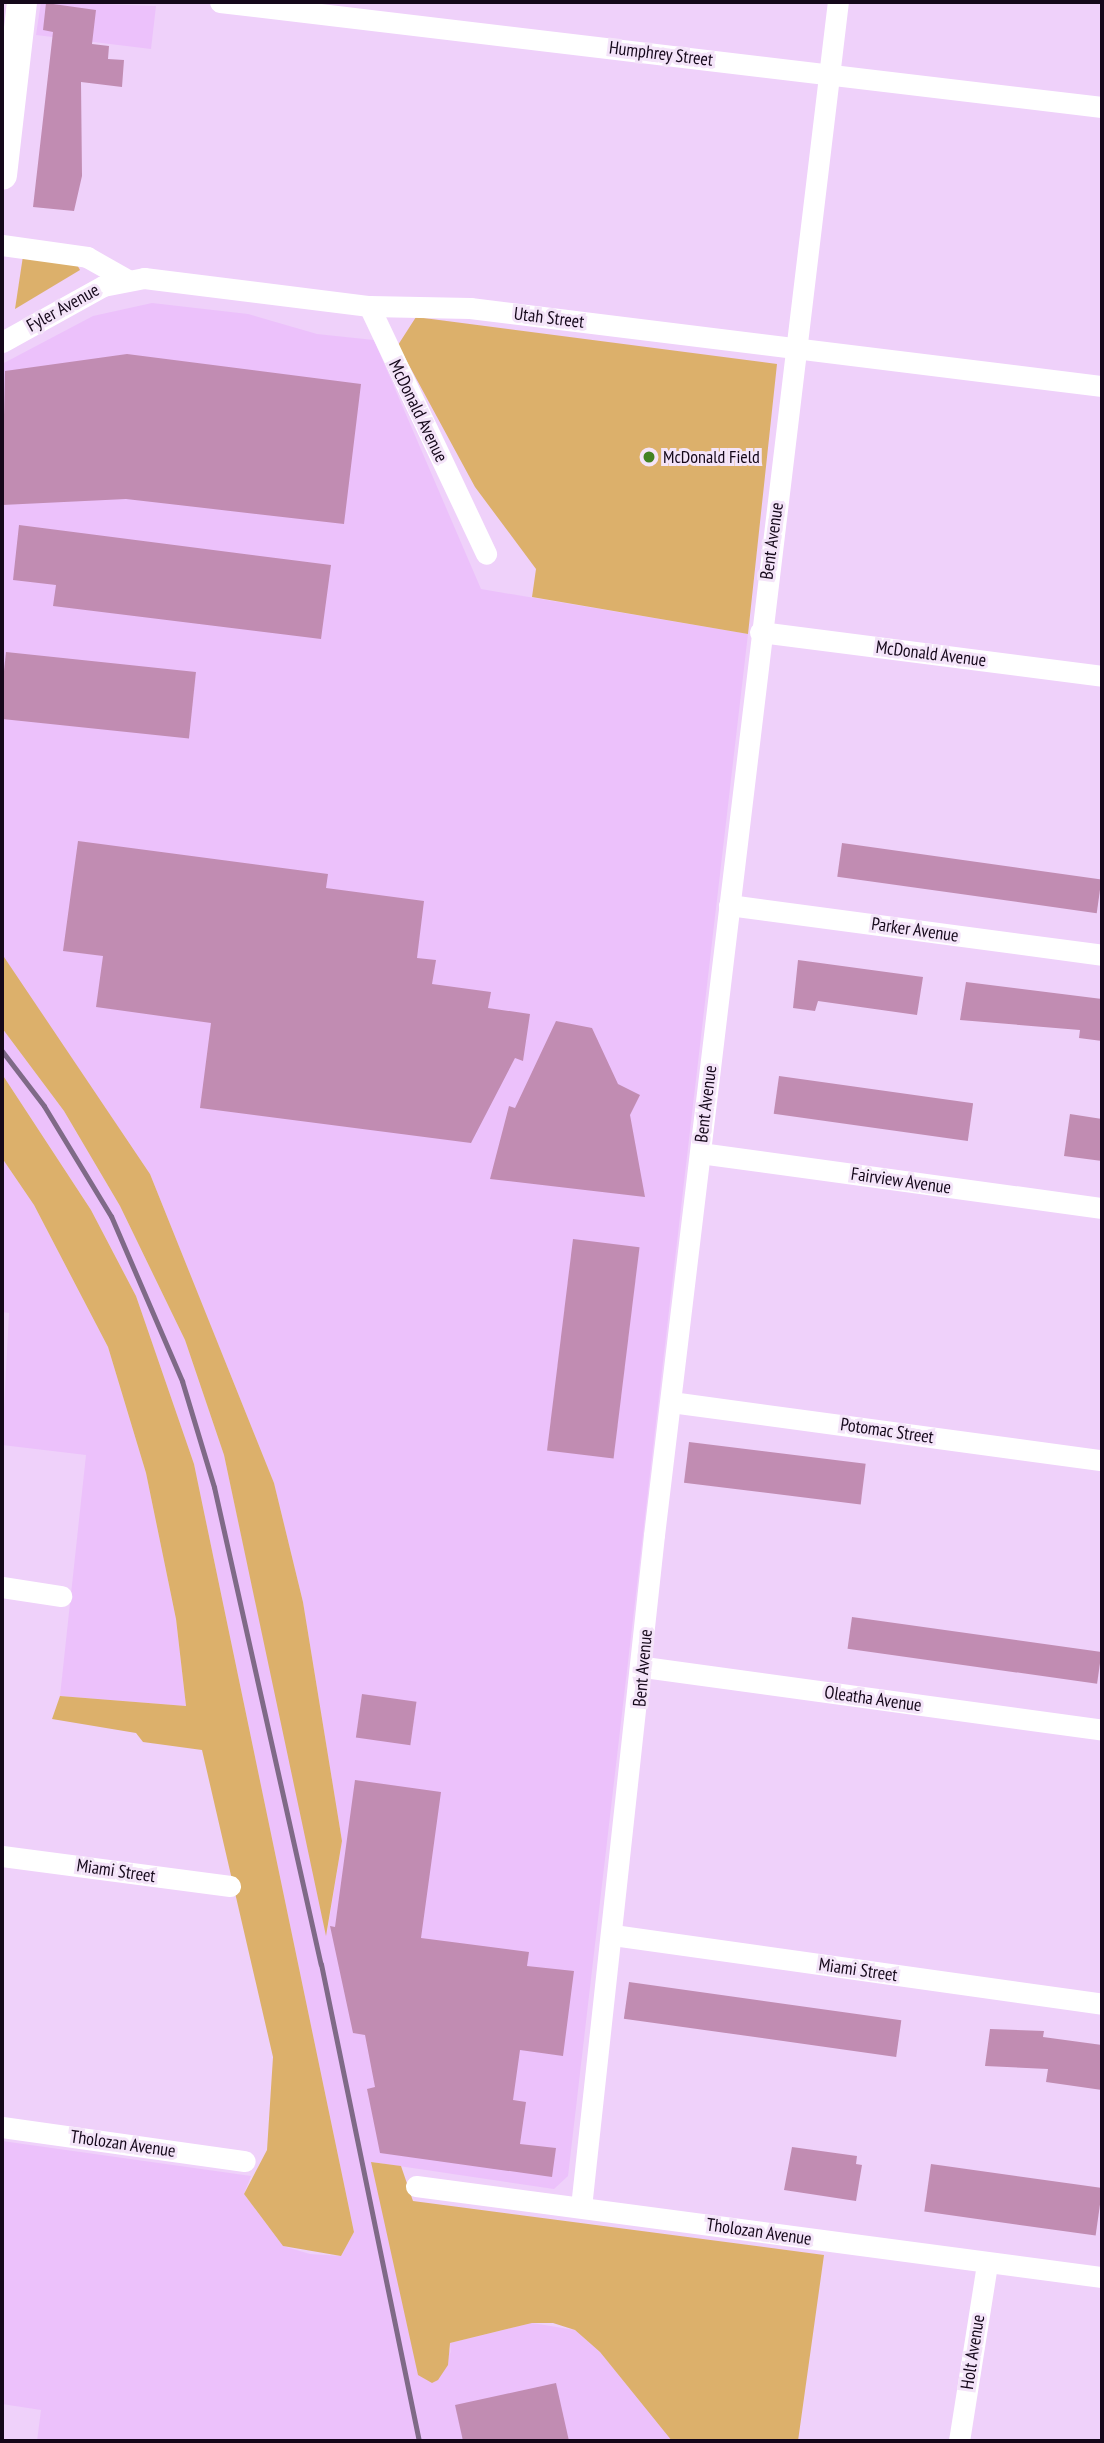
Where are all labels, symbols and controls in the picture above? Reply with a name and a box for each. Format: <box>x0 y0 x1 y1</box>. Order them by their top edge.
street label: Humphrey Street <box>608 37 714 71</box>
street label: Fyler Avenue <box>23 279 103 337</box>
street label: Utah Street <box>513 303 585 333</box>
street label: McDonald Avenue <box>384 356 452 466</box>
place label: McDonald Field <box>663 446 760 468</box>
marker: McDonald Field <box>641 449 657 465</box>
street label: Bent Avenue <box>756 501 788 581</box>
street label: McDonald Avenue <box>874 636 988 672</box>
street label: Parker Avenue <box>870 913 960 947</box>
street label: Bent Avenue <box>691 1064 721 1144</box>
street label: Fairview Avenue <box>849 1163 953 1199</box>
street label: Potomac Street <box>839 1414 935 1448</box>
street label: Bent Avenue <box>629 1628 657 1708</box>
street label: Oleatha Avenue <box>823 1681 923 1717</box>
street label: Miami Street <box>75 1855 157 1887</box>
street label: Miami Street <box>817 1954 899 1986</box>
street label: Tholozan Avenue <box>69 2126 177 2162</box>
street label: Tholozan Avenue <box>705 2214 813 2250</box>
street label: Holt Avenue <box>956 2313 990 2391</box>

